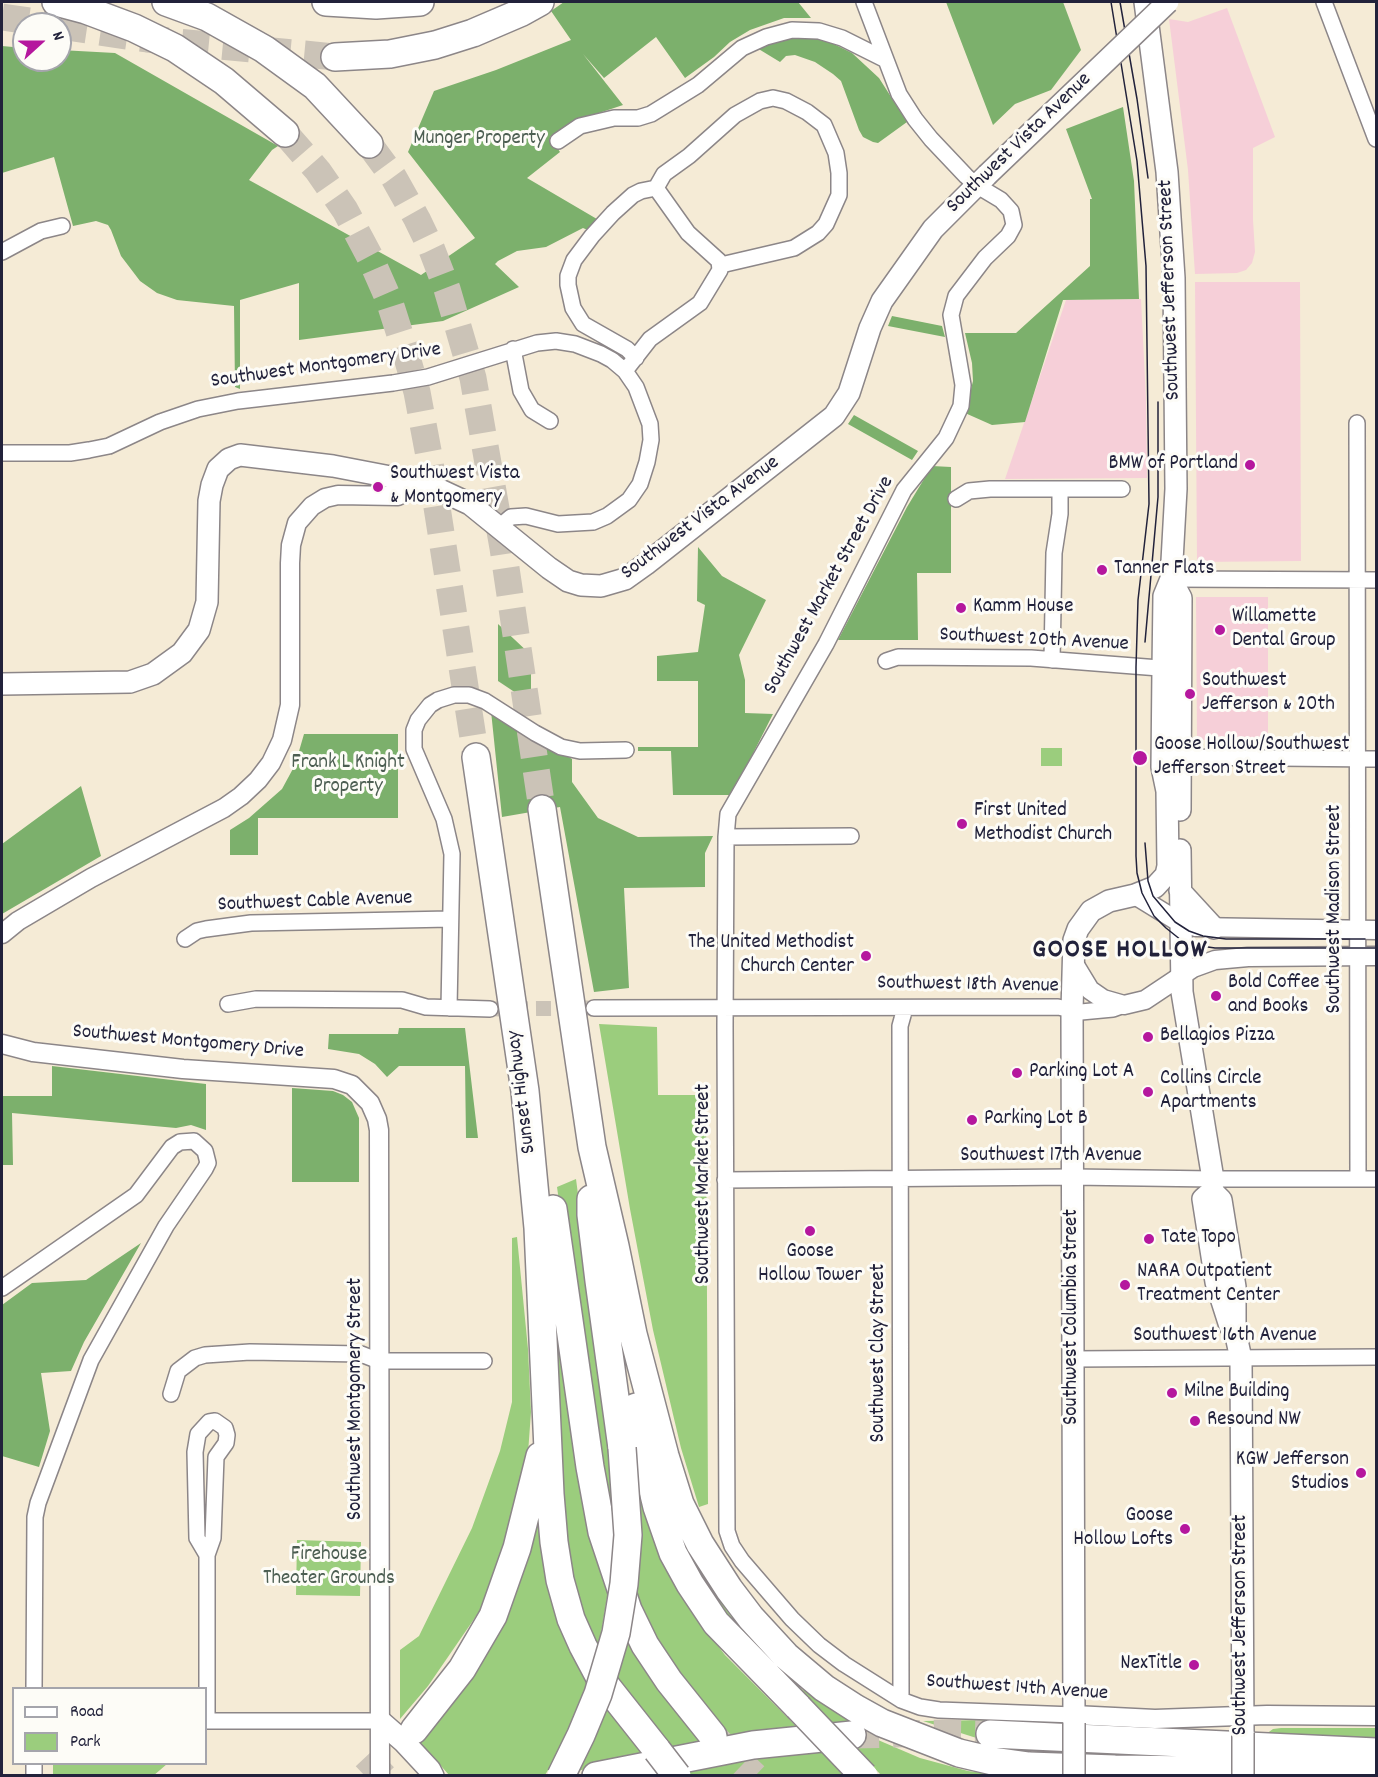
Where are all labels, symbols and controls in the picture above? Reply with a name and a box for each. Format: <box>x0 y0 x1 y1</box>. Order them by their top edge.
north arrow <box>12 12 72 72</box>
text: N <box>45 28 70 44</box>
street label: Southwest Vista Avenue <box>942 68 1098 220</box>
park label: Munger Property <box>413 127 545 153</box>
street label: Southwest Jefferson Street <box>1155 179 1187 401</box>
street label: Southwest Montgomery Drive <box>209 338 443 396</box>
street label: Southwest Vista Avenue <box>617 451 785 587</box>
place label: BMW of Portland <box>1109 452 1238 478</box>
marker: BMW of Portland <box>1243 458 1257 472</box>
place label: Southwest Vista & Montgomery <box>390 462 520 512</box>
street label: Southwest Market Street Drive <box>759 472 901 700</box>
marker: Southwest Vista & Montgomery <box>371 480 385 494</box>
place label: Tanner Flats <box>1114 557 1214 583</box>
marker: Tanner Flats <box>1095 563 1109 577</box>
place label: Kamm House <box>973 595 1073 621</box>
marker: Kamm House <box>954 601 968 615</box>
place label: Willamette Dental Group <box>1232 605 1336 655</box>
street label: Southwest 20th Avenue <box>939 623 1129 659</box>
marker: Willamette Dental Group <box>1213 623 1227 637</box>
place label: Southwest Jefferson & 20th <box>1202 669 1335 719</box>
marker: Southwest Jefferson & 20th <box>1183 687 1197 701</box>
place label: Goose Hollow/Southwest Jefferson Street <box>1154 733 1350 783</box>
marker: Goose Hollow/Southwest Jefferson Street <box>1131 749 1149 767</box>
park label: Frank L Knight Property <box>291 751 405 801</box>
place label: First United Methodist Church <box>974 799 1112 849</box>
street label: Southwest Madison Street <box>1323 805 1349 1013</box>
marker: First United Methodist Church <box>955 817 969 831</box>
street label: Southwest Cable Avenue <box>217 887 413 919</box>
place label: The United Methodist Church Center <box>688 931 854 981</box>
district label: GOOSE HOLLOW <box>1032 936 1208 968</box>
marker: The United Methodist Church Center <box>859 949 873 963</box>
place label: Bold Coffee and Books <box>1228 971 1319 1021</box>
street label: Southwest 18th Avenue <box>877 972 1059 1000</box>
marker: Bold Coffee and Books <box>1209 989 1223 1003</box>
street label: Southwest Montgomery Drive <box>71 1020 305 1066</box>
place label: Bellagios Pizza <box>1160 1024 1274 1050</box>
street label: Sunset Highway <box>503 1029 543 1155</box>
marker: Bellagios Pizza <box>1141 1030 1155 1044</box>
place label: Parking Lot A <box>1029 1060 1134 1086</box>
marker: Parking Lot A <box>1010 1066 1024 1080</box>
place label: Collins Circle Apartments <box>1160 1067 1262 1117</box>
street label: Southwest Market Street <box>692 1084 718 1284</box>
marker: Collins Circle Apartments <box>1141 1085 1155 1099</box>
place label: Parking Lot B <box>984 1107 1088 1133</box>
marker: Parking Lot B <box>965 1113 979 1127</box>
street label: Southwest 17th Avenue <box>960 1144 1142 1170</box>
street label: Southwest Columbia Street <box>1060 1209 1086 1425</box>
marker: Goose Hollow Tower <box>803 1224 817 1238</box>
place label: Tate Topo <box>1161 1226 1236 1252</box>
marker: Tate Topo <box>1142 1232 1156 1246</box>
place label: Goose Hollow Tower <box>758 1240 862 1290</box>
place label: NARA Outpatient Treatment Center <box>1137 1260 1280 1310</box>
street label: Southwest Clay Street <box>867 1264 893 1442</box>
street label: Southwest Montgomery Street <box>344 1278 370 1520</box>
marker: NARA Outpatient Treatment Center <box>1118 1278 1132 1292</box>
street label: Southwest 16th Avenue <box>1133 1324 1317 1350</box>
place label: Milne Building <box>1184 1380 1289 1406</box>
marker: Milne Building <box>1165 1386 1179 1400</box>
place label: Resound NW <box>1207 1408 1300 1434</box>
marker: Resound NW <box>1188 1414 1202 1428</box>
place label: KGW Jefferson Studios <box>1236 1448 1349 1498</box>
marker: KGW Jefferson Studios <box>1354 1466 1368 1480</box>
place label: Goose Hollow Lofts <box>1073 1504 1173 1554</box>
street label: Southwest Jefferson Street <box>1229 1514 1255 1736</box>
marker: Goose Hollow Lofts <box>1178 1522 1192 1536</box>
park label: Firehouse Theater Grounds <box>263 1543 395 1593</box>
place label: NexTitle <box>1120 1652 1182 1678</box>
marker: NexTitle <box>1187 1658 1201 1672</box>
street label: Southwest 14th Avenue <box>925 1670 1109 1708</box>
legend <box>12 1687 207 1765</box>
text: Road <box>70 1700 104 1725</box>
text: Park <box>70 1730 101 1755</box>

